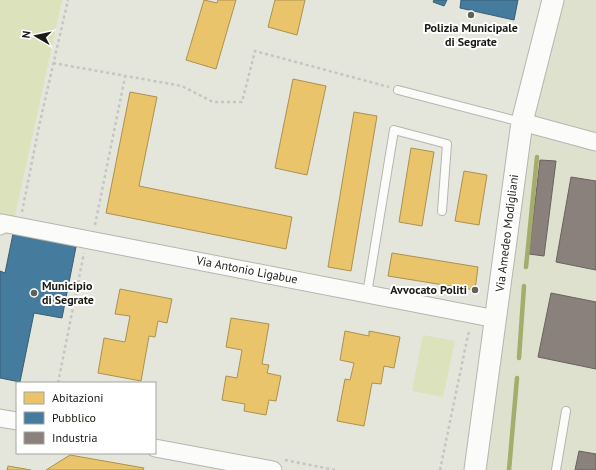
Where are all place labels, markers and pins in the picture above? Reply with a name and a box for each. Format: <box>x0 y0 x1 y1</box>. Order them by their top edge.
marker: Polizia Municipale di Segrate <box>466 10 476 20</box>
place label: Polizia Municipale di Segrate <box>424 20 518 49</box>
place label: Municipio di Segrate <box>42 278 94 307</box>
place label: Avvocato Politi <box>390 282 467 297</box>
marker: Avvocato Politi <box>470 285 480 295</box>
marker: Municipio di Segrate <box>29 288 39 298</box>

